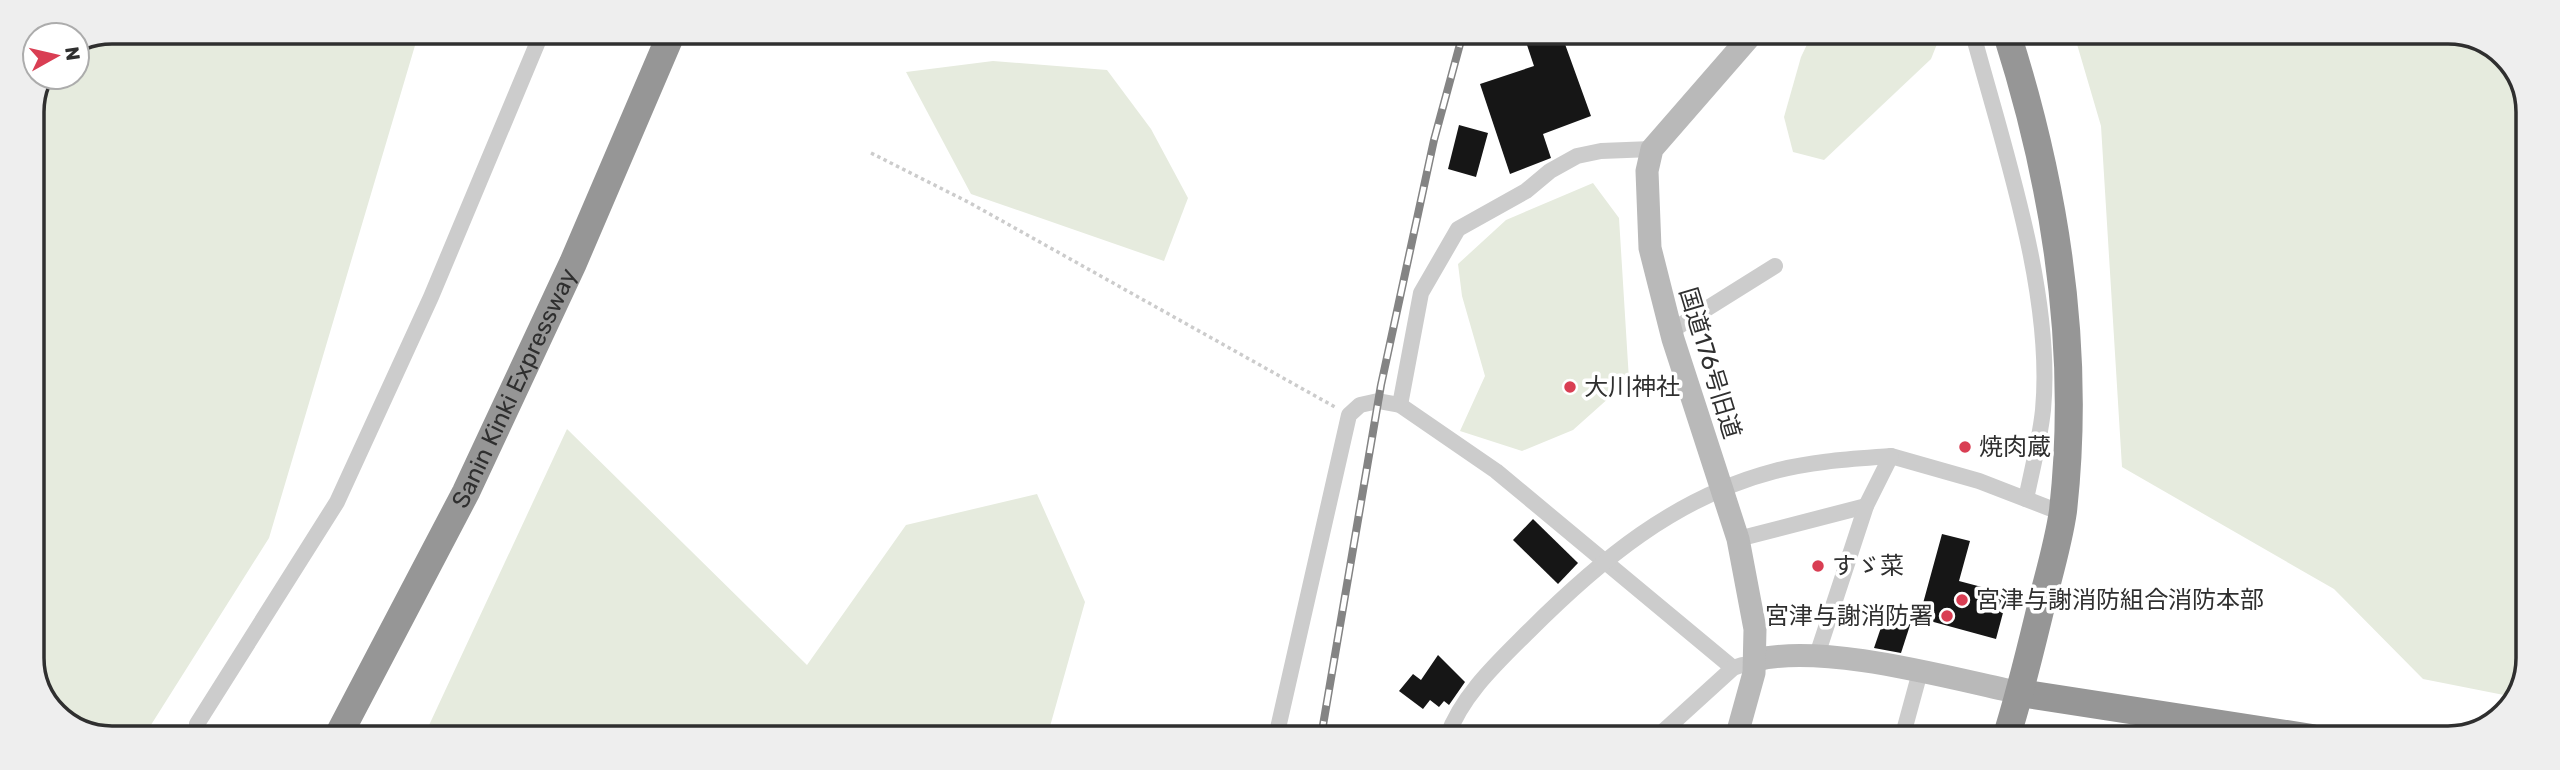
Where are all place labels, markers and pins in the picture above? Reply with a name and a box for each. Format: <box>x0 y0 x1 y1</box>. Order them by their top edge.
place label: 大川神社 <box>1584 373 1680 401</box>
marker: 大川神社 <box>1562 379 1578 395</box>
place label: 焼肉蔵 <box>1979 433 2051 461</box>
marker: 焼肉蔵 <box>1957 439 1973 455</box>
place label: すゞ菜 <box>1832 552 1904 580</box>
marker: すゞ菜 <box>1810 558 1826 574</box>
place label: 宮津与謝消防組合消防本部 <box>1976 586 2264 614</box>
marker: 宮津与謝消防組合消防本部 <box>1954 592 1970 608</box>
place label: 宮津与謝消防署 <box>1765 602 1933 630</box>
marker: 宮津与謝消防署 <box>1939 608 1955 624</box>

